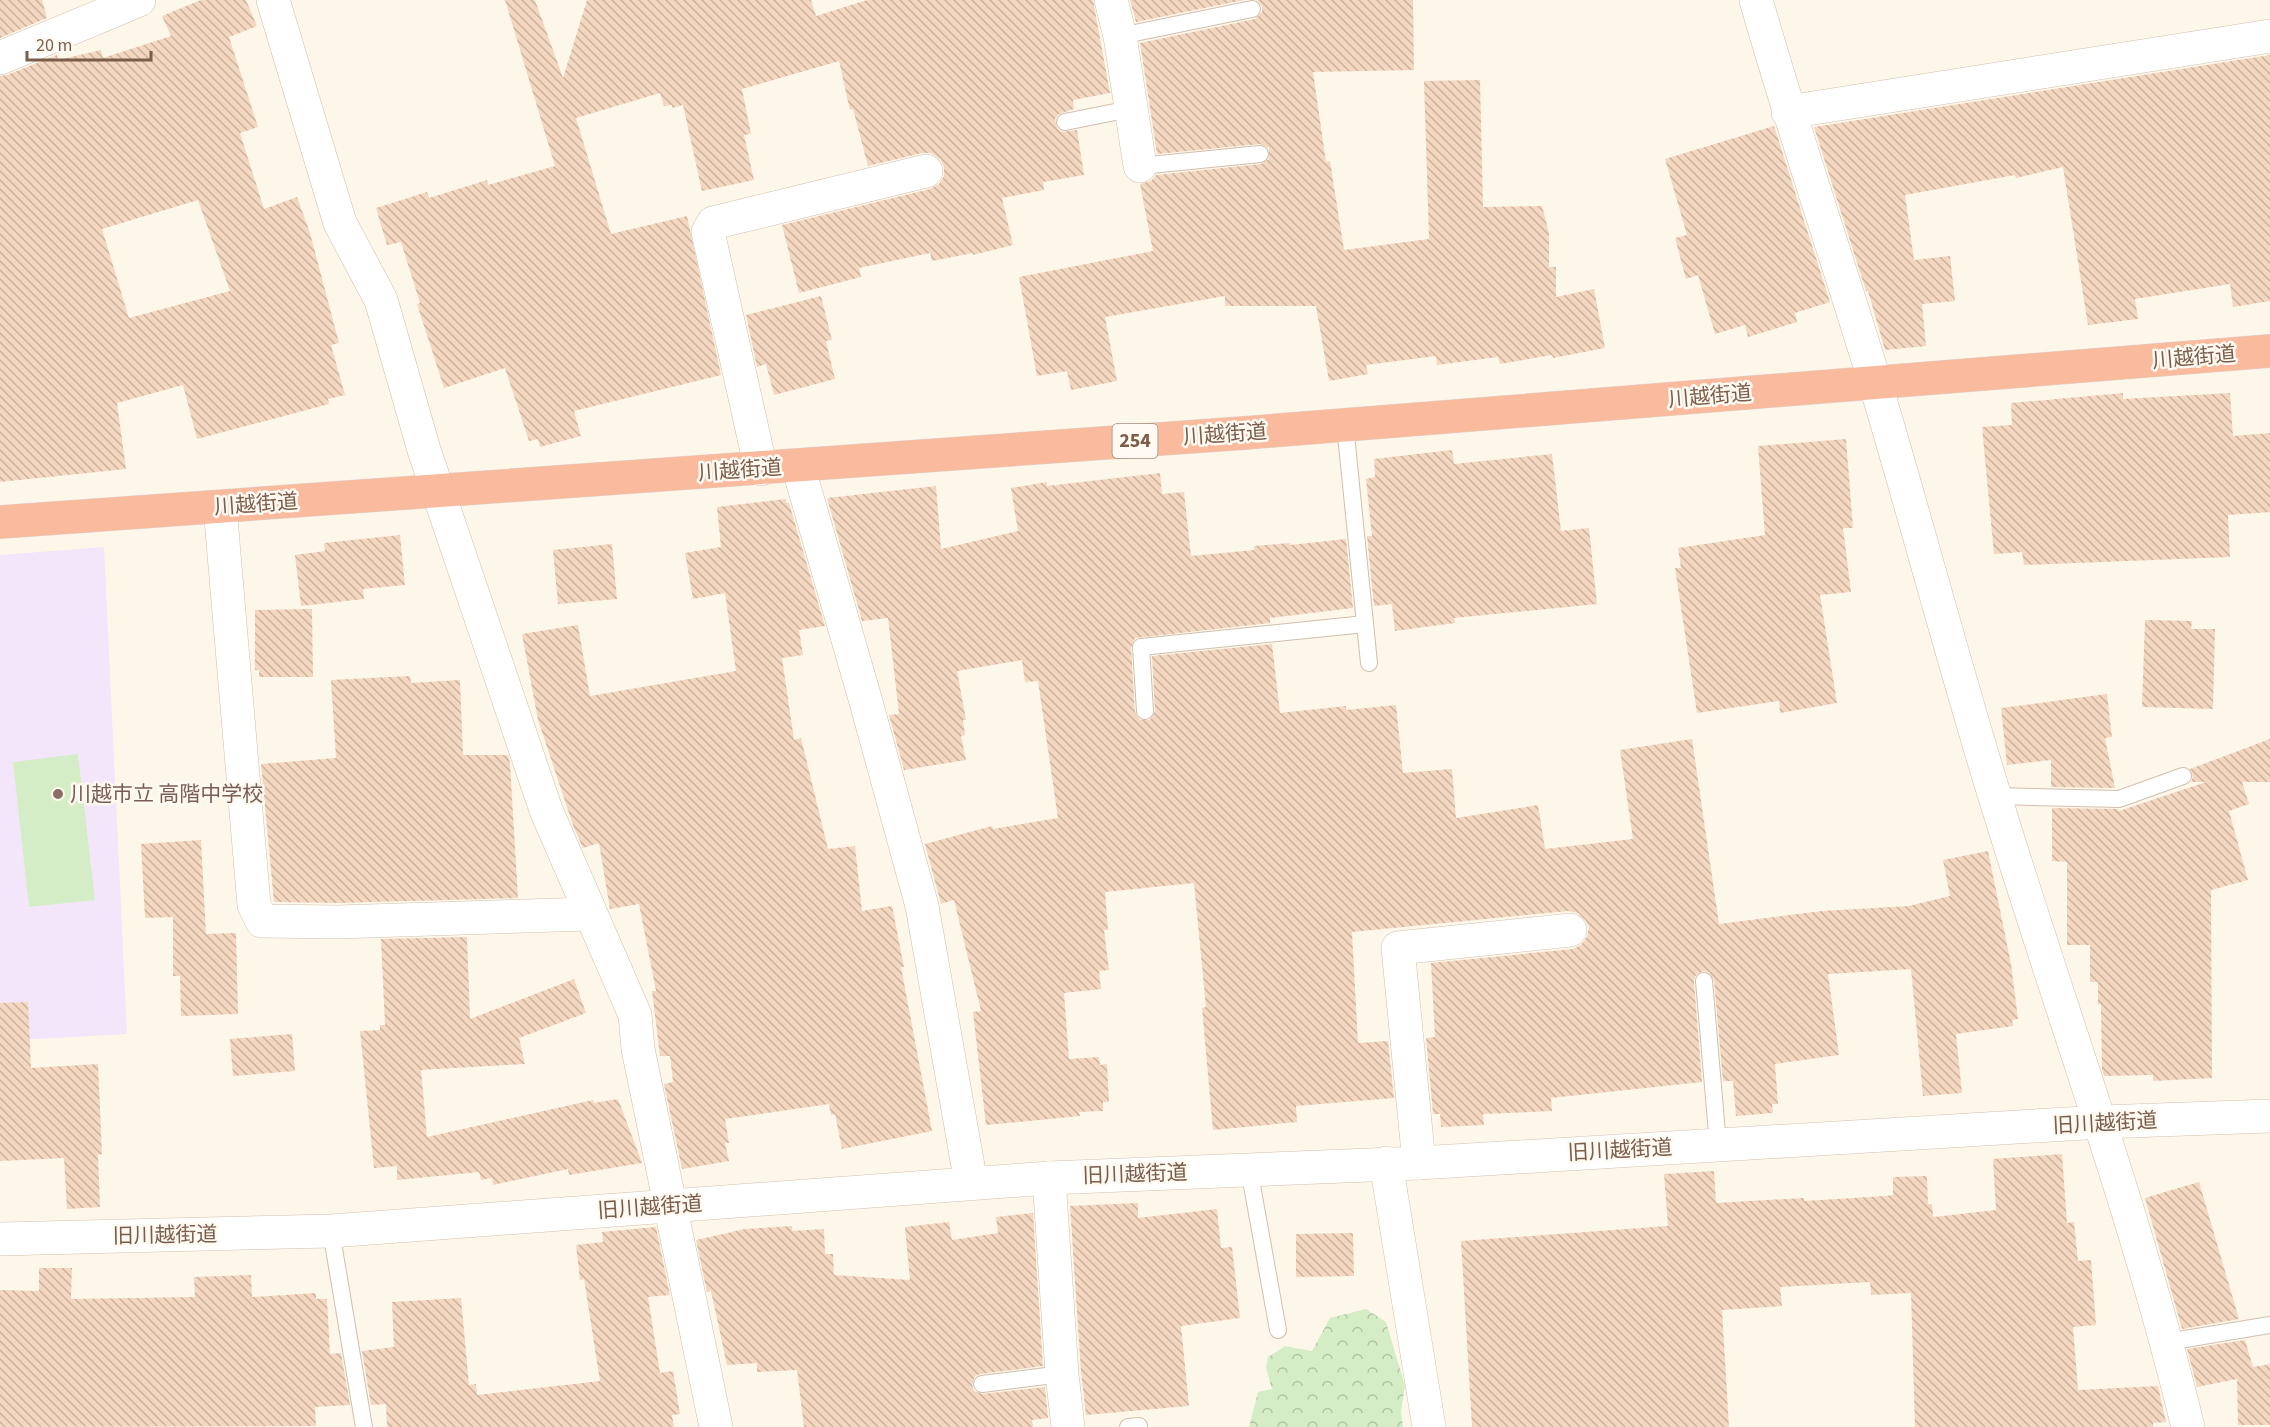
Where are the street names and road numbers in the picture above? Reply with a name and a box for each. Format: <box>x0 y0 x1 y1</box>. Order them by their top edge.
street label: 川越街道 <box>2151 338 2237 376</box>
street label: 川越街道 <box>1667 377 1753 415</box>
street label: 川越街道 <box>1182 416 1268 452</box>
road number: 254 <box>1112 424 1158 458</box>
street label: 川越街道 <box>697 452 783 488</box>
street label: 川越街道 <box>213 486 299 522</box>
street label: 旧川越街道 <box>2052 1105 2158 1141</box>
street label: 旧川越街道 <box>1567 1132 1673 1168</box>
street label: 旧川越街道 <box>1082 1157 1188 1191</box>
street label: 旧川越街道 <box>597 1188 703 1226</box>
street label: 旧川越街道 <box>112 1219 218 1251</box>

